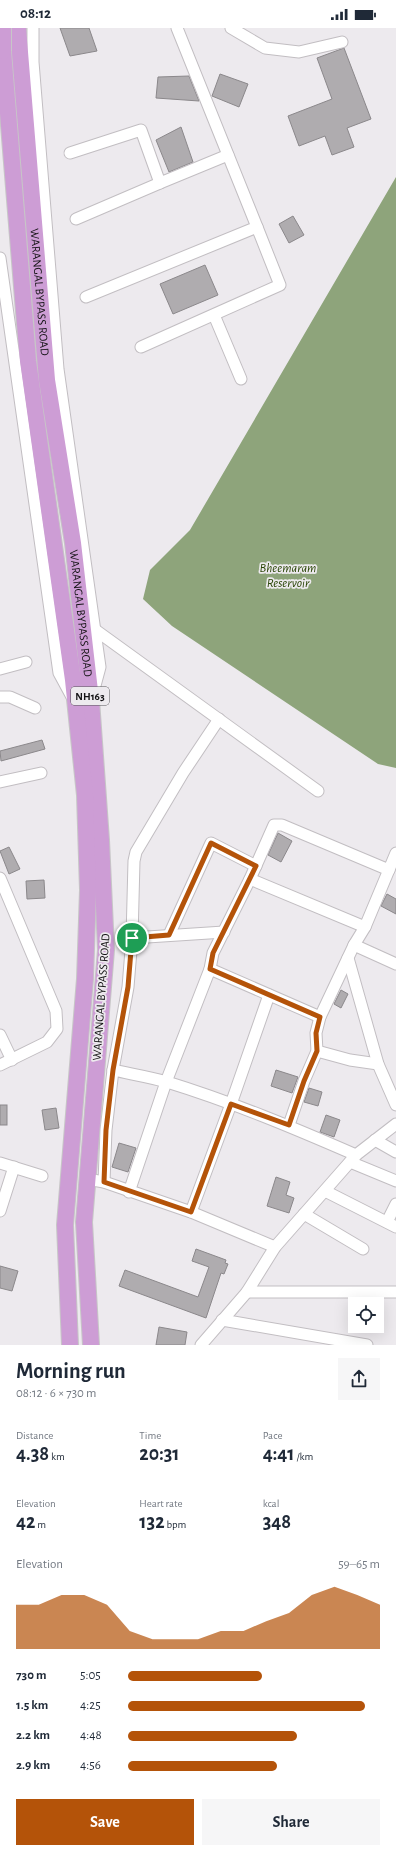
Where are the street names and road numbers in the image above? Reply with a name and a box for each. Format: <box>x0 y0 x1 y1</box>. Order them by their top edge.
street label: WARANGAL BYPASS ROAD <box>29 228 51 356</box>
street label: WARANGAL BYPASS ROAD <box>68 549 94 678</box>
road number: NH163 <box>71 687 109 705</box>
street label: WARANGAL BYPASS ROAD <box>91 933 111 1061</box>

